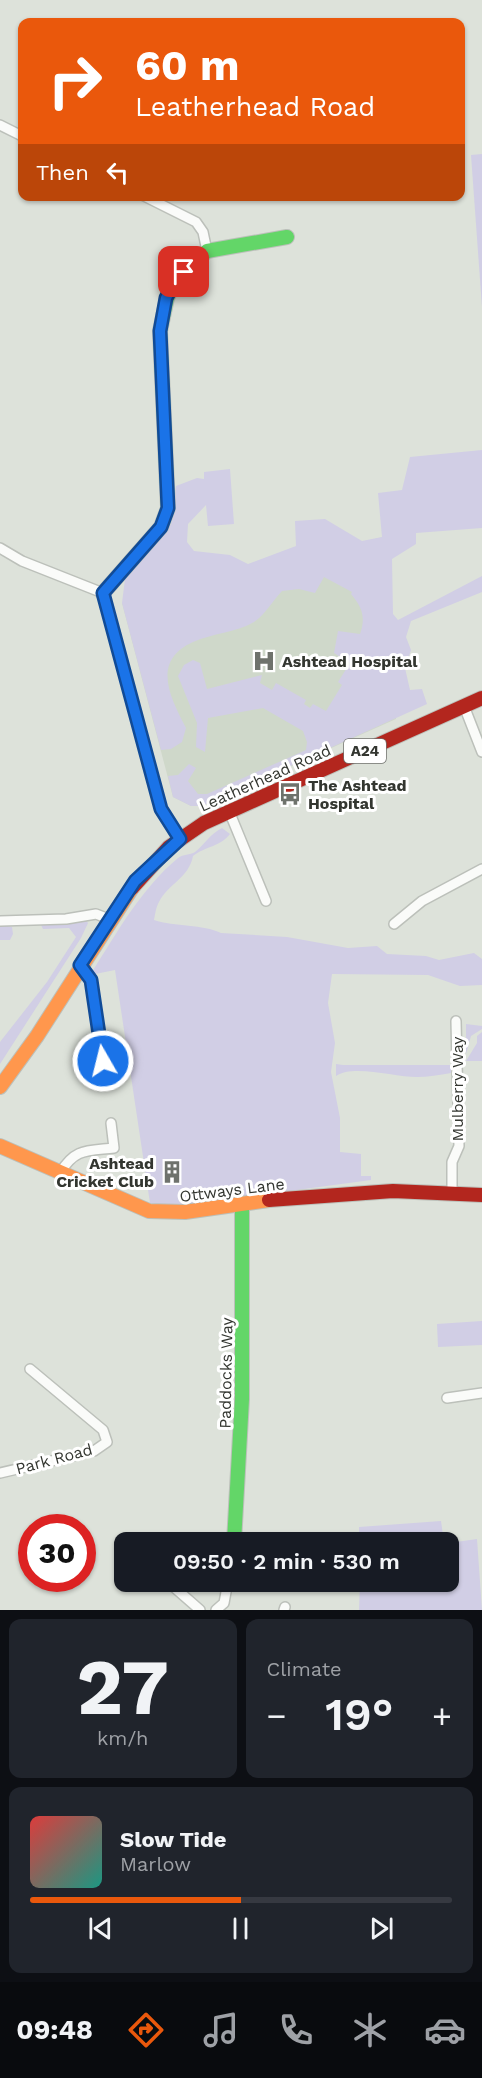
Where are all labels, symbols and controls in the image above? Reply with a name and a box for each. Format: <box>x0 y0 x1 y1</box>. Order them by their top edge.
text: 60 m <box>135 41 239 90</box>
icon: right <box>36 42 114 120</box>
text: Leatherhead Road <box>135 91 375 123</box>
icon: left <box>101 156 134 189</box>
text: Then <box>36 160 89 185</box>
pin <box>158 246 209 297</box>
icon: arrive <box>167 255 200 288</box>
hospital icon: Ashtead Hospital <box>251 648 277 674</box>
place label: Ashtead Hospital <box>282 652 418 671</box>
road number: A24 <box>344 739 386 763</box>
street label: Leatherhead Road <box>196 740 334 816</box>
place label: The Ashtead Hospital <box>308 776 406 813</box>
bus stop icon: The Ashtead Hospital <box>277 781 303 807</box>
position arrow <box>71 1029 135 1093</box>
street label: Mulberry Way <box>448 1036 467 1142</box>
place label: Ashtead Cricket Club <box>56 1154 154 1191</box>
building icon: Ashtead Cricket Club <box>159 1159 185 1185</box>
street label: Ottways Lane <box>178 1174 286 1206</box>
street label: Paddocks Way <box>216 1316 236 1429</box>
street label: Park Road <box>14 1440 94 1478</box>
speed limit sign: 30 <box>18 1514 96 1592</box>
text: 09:50 · 2 min · 530 m <box>173 1549 400 1574</box>
text: 27 <box>77 1641 169 1733</box>
text: Climate <box>267 1657 342 1681</box>
text: 19° <box>325 1688 393 1741</box>
text: − <box>267 1696 286 1735</box>
text: + <box>432 1696 452 1735</box>
text: km/h <box>97 1726 149 1750</box>
text: Slow Tide <box>120 1827 227 1852</box>
text: Marlow <box>120 1852 191 1876</box>
icon: previous <box>84 1912 117 1945</box>
icon: pause <box>224 1912 257 1945</box>
icon: next <box>365 1912 398 1945</box>
icon: directions <box>125 2009 167 2051</box>
icon: music <box>200 2009 242 2051</box>
icon: phone <box>275 2009 317 2051</box>
icon: climate <box>349 2009 391 2051</box>
icon: car <box>424 2009 466 2051</box>
text: 09:48 <box>16 2014 93 2046</box>

